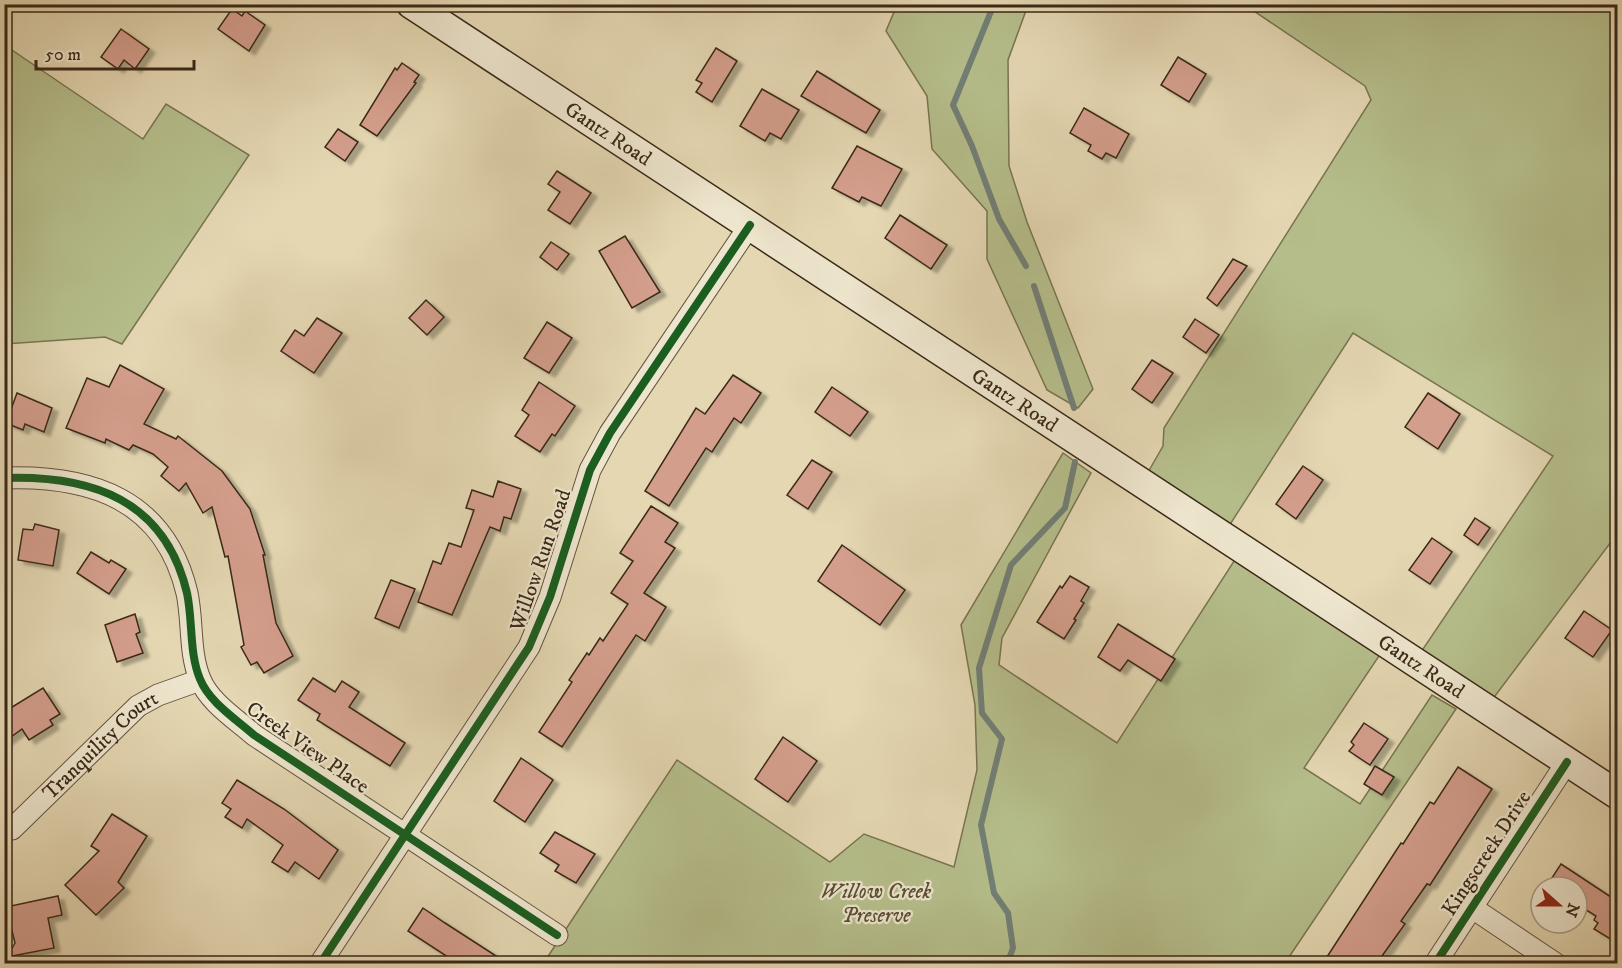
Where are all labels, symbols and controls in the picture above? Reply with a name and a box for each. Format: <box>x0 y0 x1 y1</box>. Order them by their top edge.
scale bar <box>36 33 194 71</box>
text: 50 m <box>45 44 81 66</box>
street label: Gantz Road <box>560 96 657 172</box>
street label: Gantz Road <box>966 363 1063 439</box>
street label: Willow Run Road <box>504 485 578 636</box>
street label: Gantz Road <box>1373 629 1469 705</box>
street label: Tranquility Court <box>38 685 163 806</box>
street label: Creek View Place <box>241 696 374 800</box>
street label: Kingscreek Drive <box>1437 786 1537 921</box>
north arrow <box>1529 875 1589 935</box>
park label: Willow Creek Preserve <box>821 879 932 929</box>
text: N <box>1560 900 1584 920</box>

